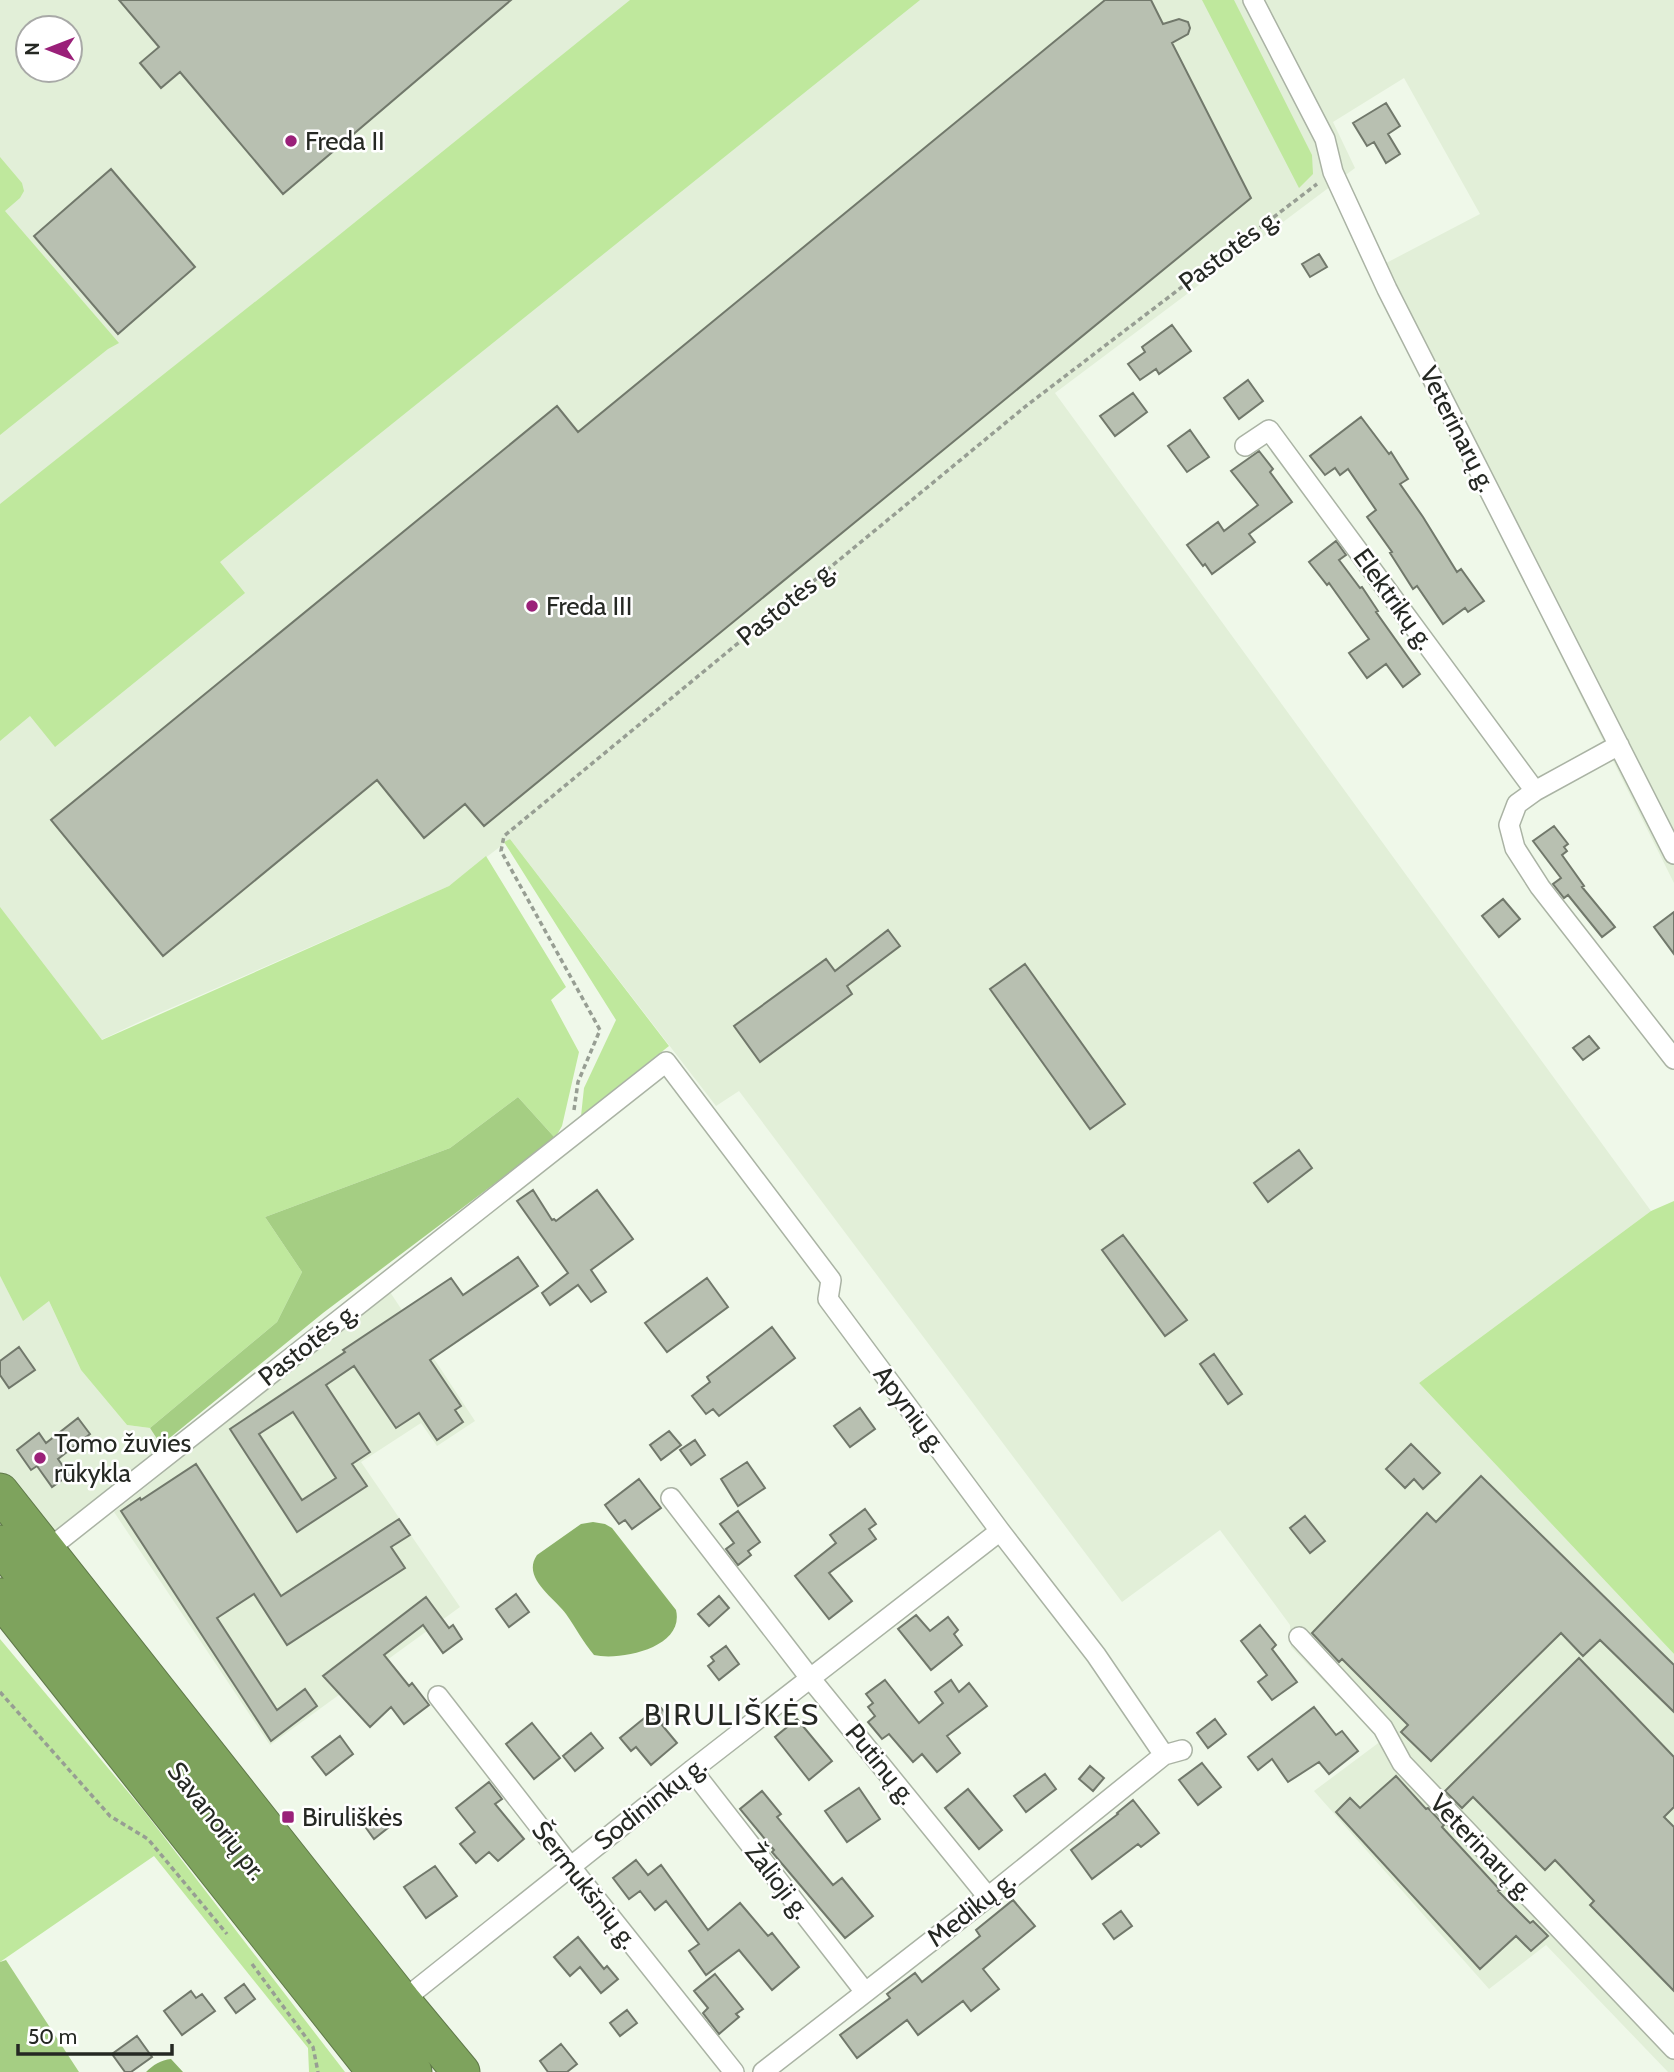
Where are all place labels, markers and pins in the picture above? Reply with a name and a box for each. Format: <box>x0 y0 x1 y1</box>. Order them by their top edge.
place label: Freda II <box>305 125 385 157</box>
marker: Freda II <box>283 133 299 149</box>
place label: Freda III <box>546 590 632 622</box>
marker: Freda III <box>524 598 540 614</box>
place label: Tomo žuvies rūkykla <box>54 1427 192 1489</box>
marker: Tomo žuvies rūkykla <box>32 1450 48 1466</box>
place label: Biruliškės <box>302 1801 403 1833</box>
marker: Biruliškės <box>280 1809 296 1825</box>

